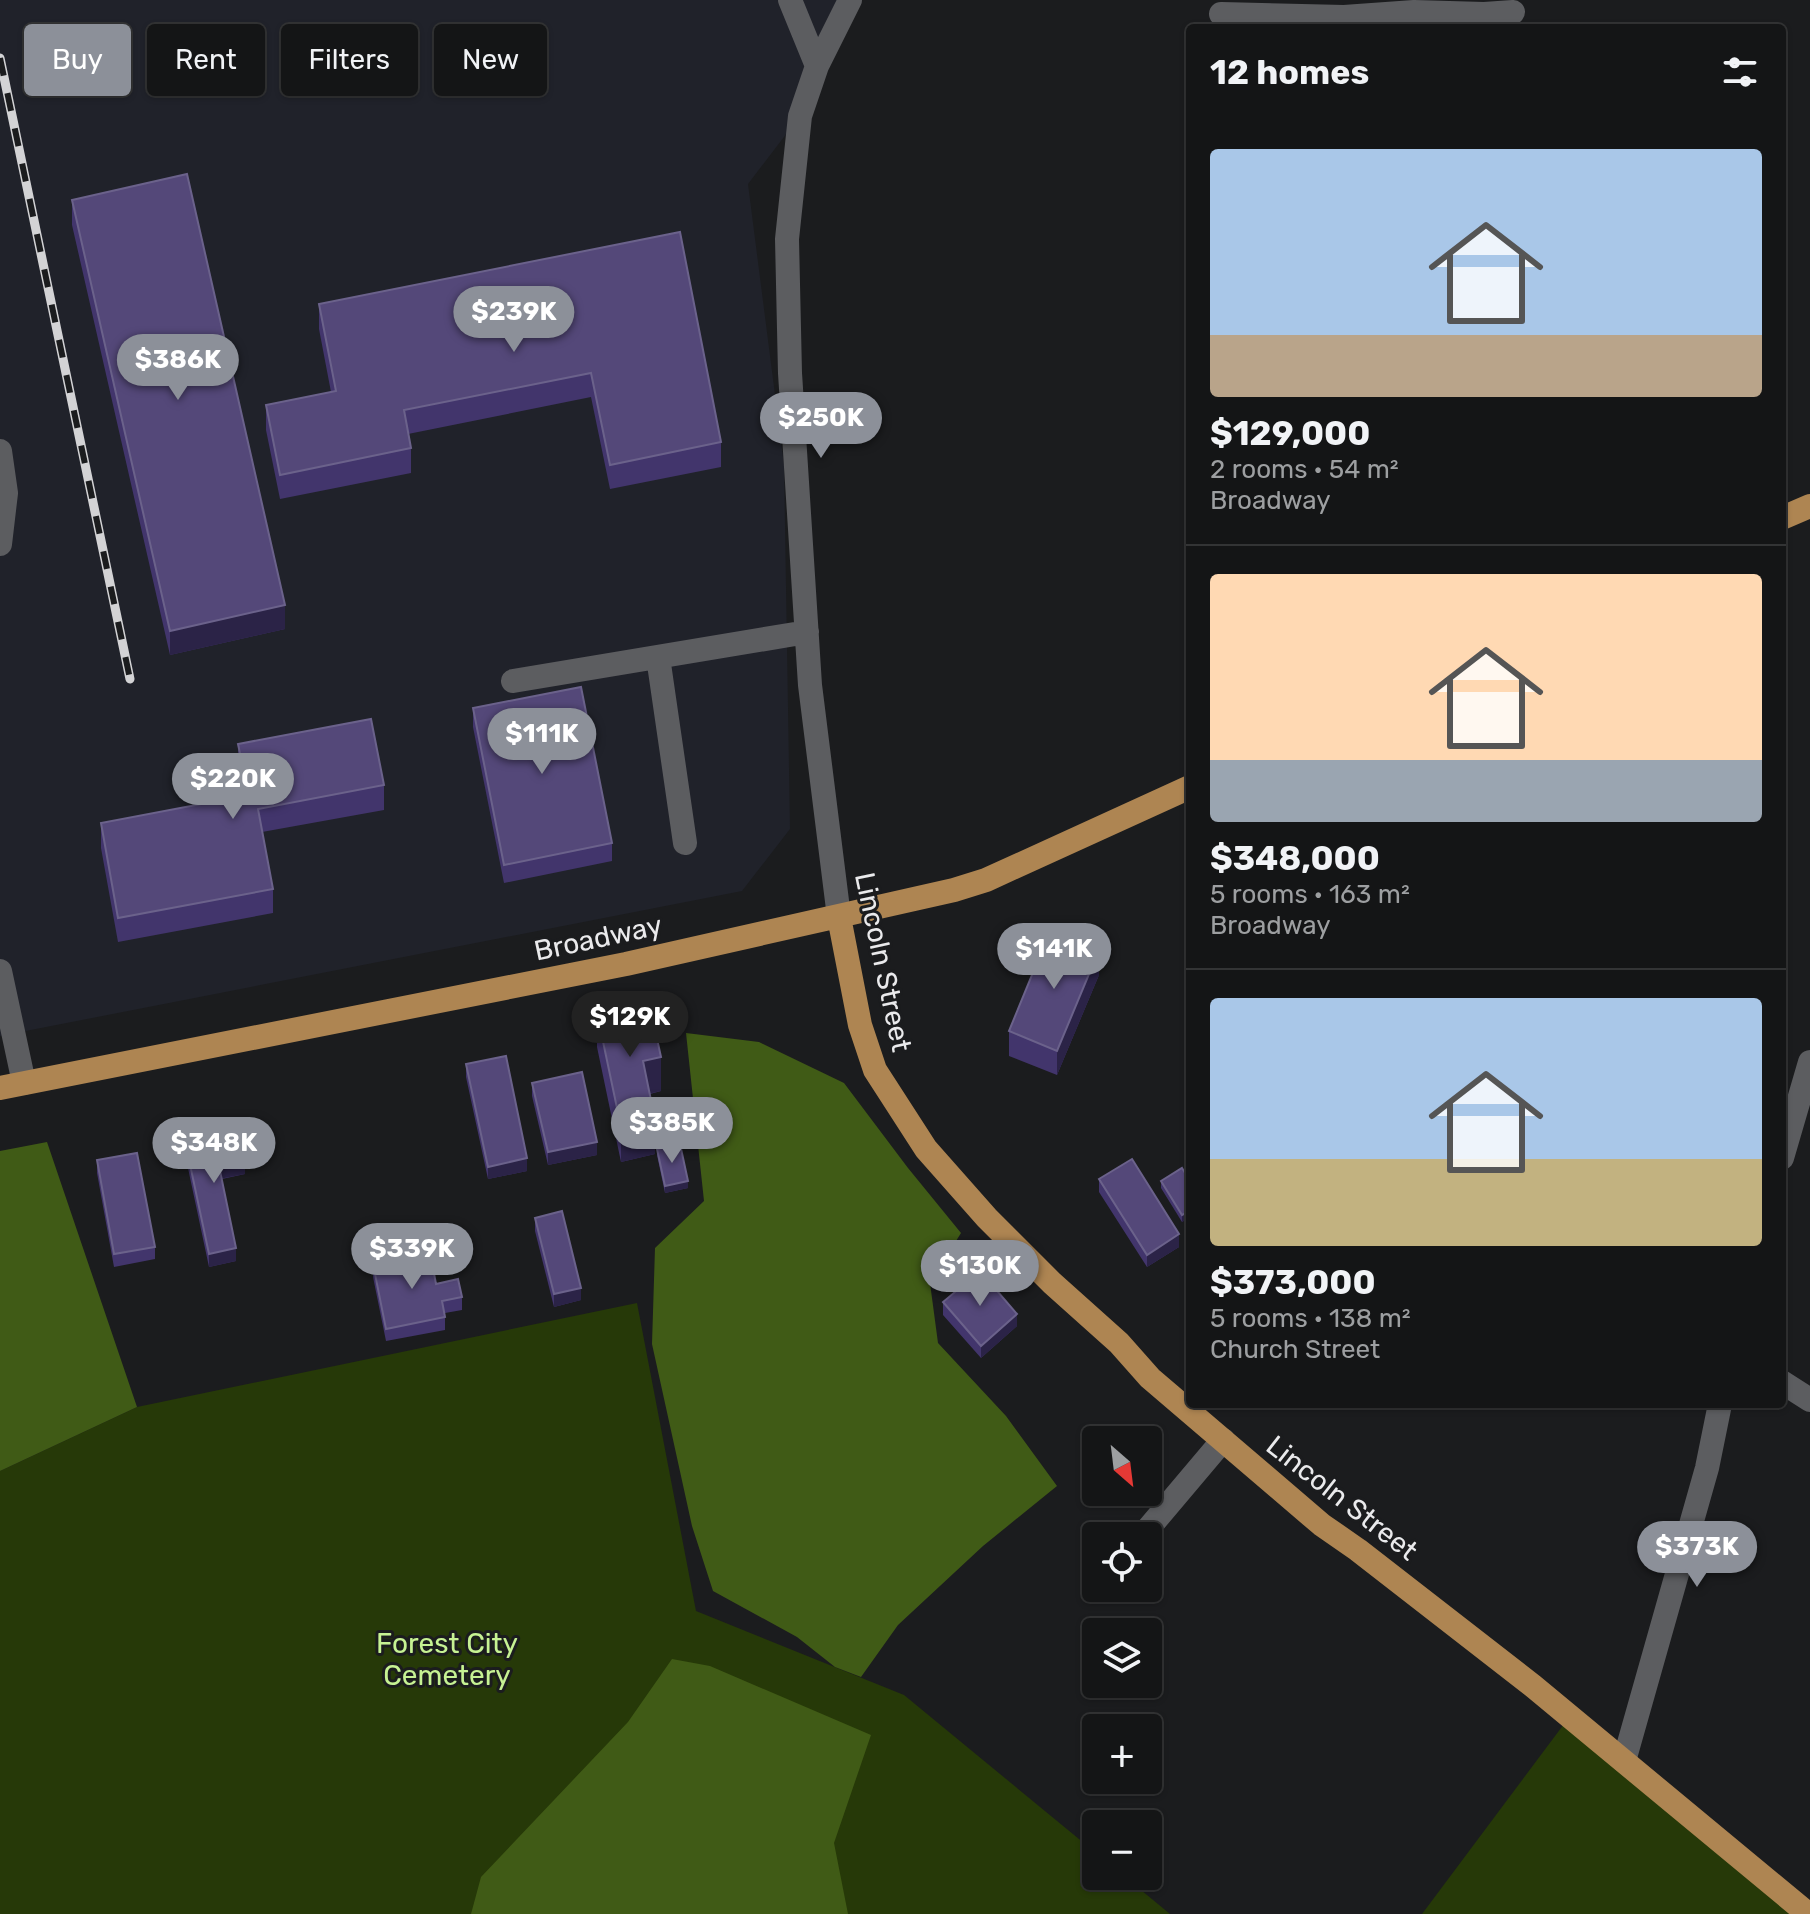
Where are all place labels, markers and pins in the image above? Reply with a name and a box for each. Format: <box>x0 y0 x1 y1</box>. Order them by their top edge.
pin: $239K <box>458 286 570 354</box>
pin: $386K <box>122 334 234 402</box>
pin: $250K <box>765 392 877 460</box>
pin: $111K <box>486 708 598 776</box>
pin: $220K <box>177 753 289 821</box>
pin: $141K <box>998 923 1110 991</box>
pin: $129K <box>574 991 686 1059</box>
pin: $385K <box>616 1097 728 1165</box>
pin: $348K <box>158 1117 270 1185</box>
pin: $339K <box>356 1223 468 1291</box>
pin: $130K <box>924 1240 1036 1308</box>
pin: $373K <box>1641 1521 1753 1589</box>

